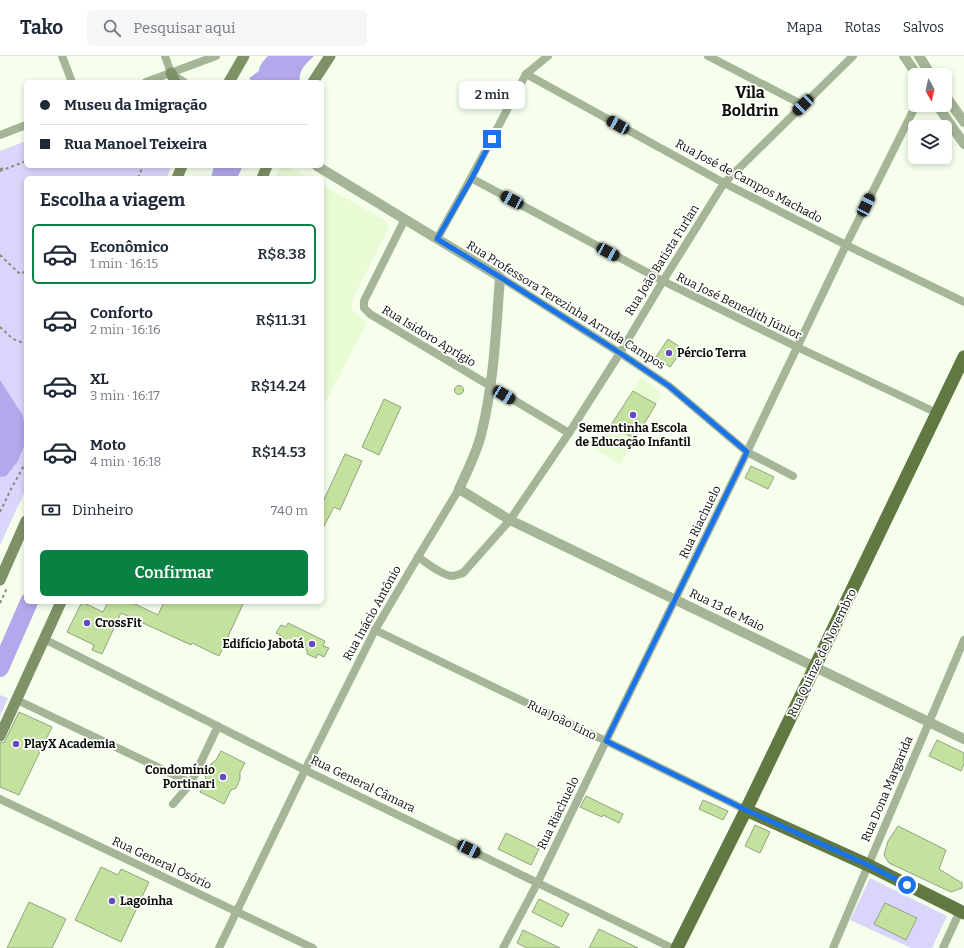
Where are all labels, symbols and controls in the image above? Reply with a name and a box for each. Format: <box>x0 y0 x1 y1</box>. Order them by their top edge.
search box <box>87 10 367 46</box>
text: Tako <box>20 16 63 39</box>
icon: search <box>101 17 123 39</box>
text: Pesquisar aqui <box>133 19 235 37</box>
text: Mapa <box>786 19 822 36</box>
text: Rotas <box>844 19 881 36</box>
text: Salvos <box>903 19 944 36</box>
north arrow <box>908 68 952 112</box>
map controls <box>908 68 952 164</box>
callout: 2 min <box>459 81 525 109</box>
district label: Vila Boldrin <box>722 83 779 120</box>
text: 2 min <box>475 87 509 102</box>
car <box>790 92 816 118</box>
text: Museu da Imigração <box>64 96 207 114</box>
car <box>605 114 631 136</box>
button: layers <box>908 120 952 164</box>
route end <box>483 130 501 148</box>
text: Rua Manoel Teixeira <box>64 135 207 153</box>
street label: Rua José de Campos Machado <box>673 136 825 226</box>
text: Escolha a viagem <box>40 189 185 211</box>
car <box>499 189 525 211</box>
car <box>855 192 877 218</box>
street label: Rua João Batista Furlan <box>622 202 702 318</box>
icon: car <box>42 236 78 272</box>
text: Econômico <box>90 238 169 256</box>
street label: Rua Professora Terezinha Arruda Campos <box>464 238 668 372</box>
car <box>595 241 621 263</box>
text: R$8.38 <box>257 245 306 263</box>
text: 1 min · 16:15 <box>90 256 158 271</box>
street label: Rua José Benedith Júnior <box>674 270 804 343</box>
icon: car <box>42 302 78 338</box>
street label: Rua Isidoro Aprígio <box>380 302 479 370</box>
text: Conforto <box>90 304 153 322</box>
text: R$11.31 <box>256 311 306 329</box>
text: 2 min · 16:16 <box>90 322 161 337</box>
place label: Pércio Terra <box>677 346 747 360</box>
marker: Pércio Terra <box>664 348 674 358</box>
icon: car <box>42 368 78 404</box>
text: XL <box>90 370 109 388</box>
text: R$14.24 <box>251 377 306 395</box>
car <box>491 384 517 406</box>
text: 3 min · 16:17 <box>90 388 160 403</box>
marker: Sementinha Escola de Educação Infantil <box>628 410 638 420</box>
place label: Sementinha Escola de Educação Infantil <box>575 421 691 449</box>
icon: car <box>42 434 78 470</box>
text: Moto <box>90 436 126 454</box>
text: R$14.53 <box>252 443 306 461</box>
text: 4 min · 16:18 <box>90 454 161 469</box>
street label: Rua Riachuelo <box>676 483 724 561</box>
icon: cash <box>40 499 62 521</box>
text: Dinheiro <box>72 501 133 519</box>
text: 740 m <box>271 503 308 518</box>
button: Confirmar <box>40 550 308 596</box>
street label: Rua Inácio Antônio <box>340 563 404 663</box>
street label: Rua 13 de Maio <box>687 586 767 634</box>
street label: Rua Quinze de Novembro <box>785 586 859 720</box>
place label: CrossFit <box>95 616 142 630</box>
marker: CrossFit <box>82 618 92 628</box>
place label: Edifício Jabotá <box>222 637 304 651</box>
marker: Edifício Jabotá <box>307 639 317 649</box>
street label: Rua João Lino <box>525 697 599 743</box>
street label: Rua Dona Margarida <box>858 734 916 844</box>
place label: PlayX Academia <box>24 737 116 751</box>
marker: PlayX Academia <box>11 739 21 749</box>
street label: Rua General Câmara <box>308 753 418 816</box>
place label: Condomínio Portinari <box>145 763 215 791</box>
marker: Condomínio Portinari <box>218 772 228 782</box>
street label: Rua Riachuelo <box>534 774 582 852</box>
street label: Rua General Osório <box>110 834 214 892</box>
car <box>456 838 482 860</box>
route start <box>898 876 916 894</box>
place label: Lagoinha <box>120 894 173 908</box>
marker: Lagoinha <box>107 896 117 906</box>

